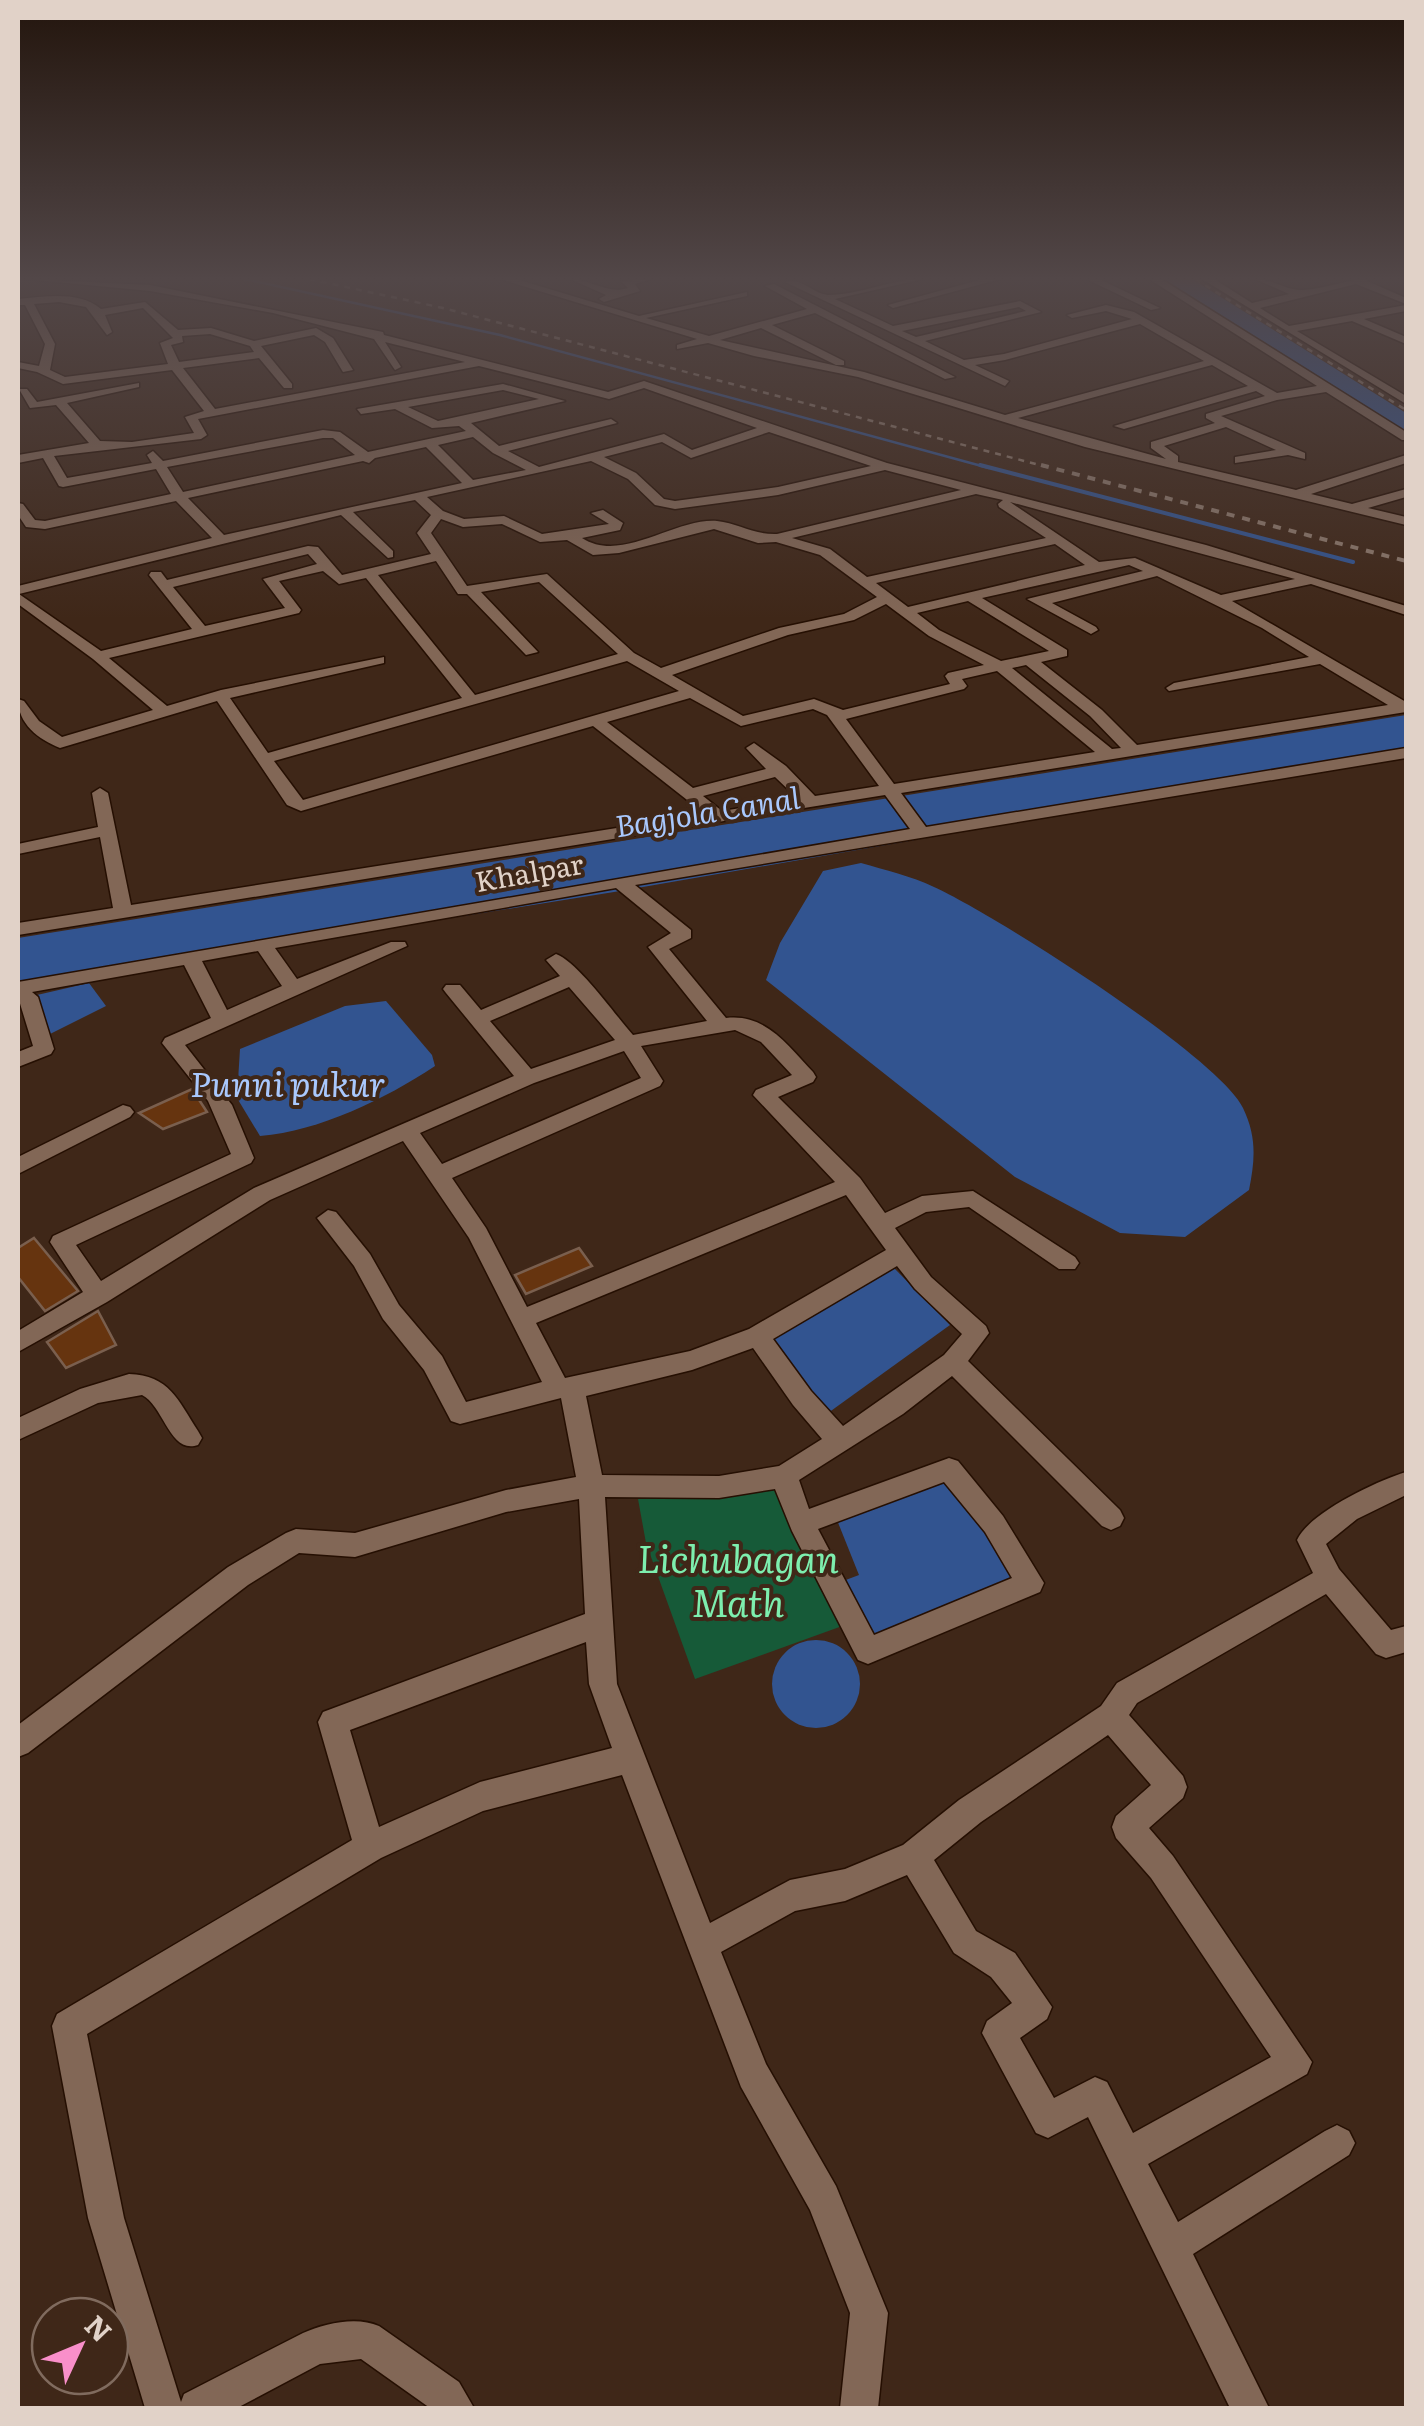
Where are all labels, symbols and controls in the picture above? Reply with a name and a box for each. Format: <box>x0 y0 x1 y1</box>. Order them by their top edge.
water label: Bagjola Canal <box>612 774 803 846</box>
street label: Khalpar <box>472 841 587 901</box>
water label: Punni pukur <box>190 1056 386 1108</box>
park label: Lichubagan Math <box>637 1528 839 1629</box>
north arrow <box>30 2296 130 2396</box>
text: N <box>76 2304 123 2350</box>

